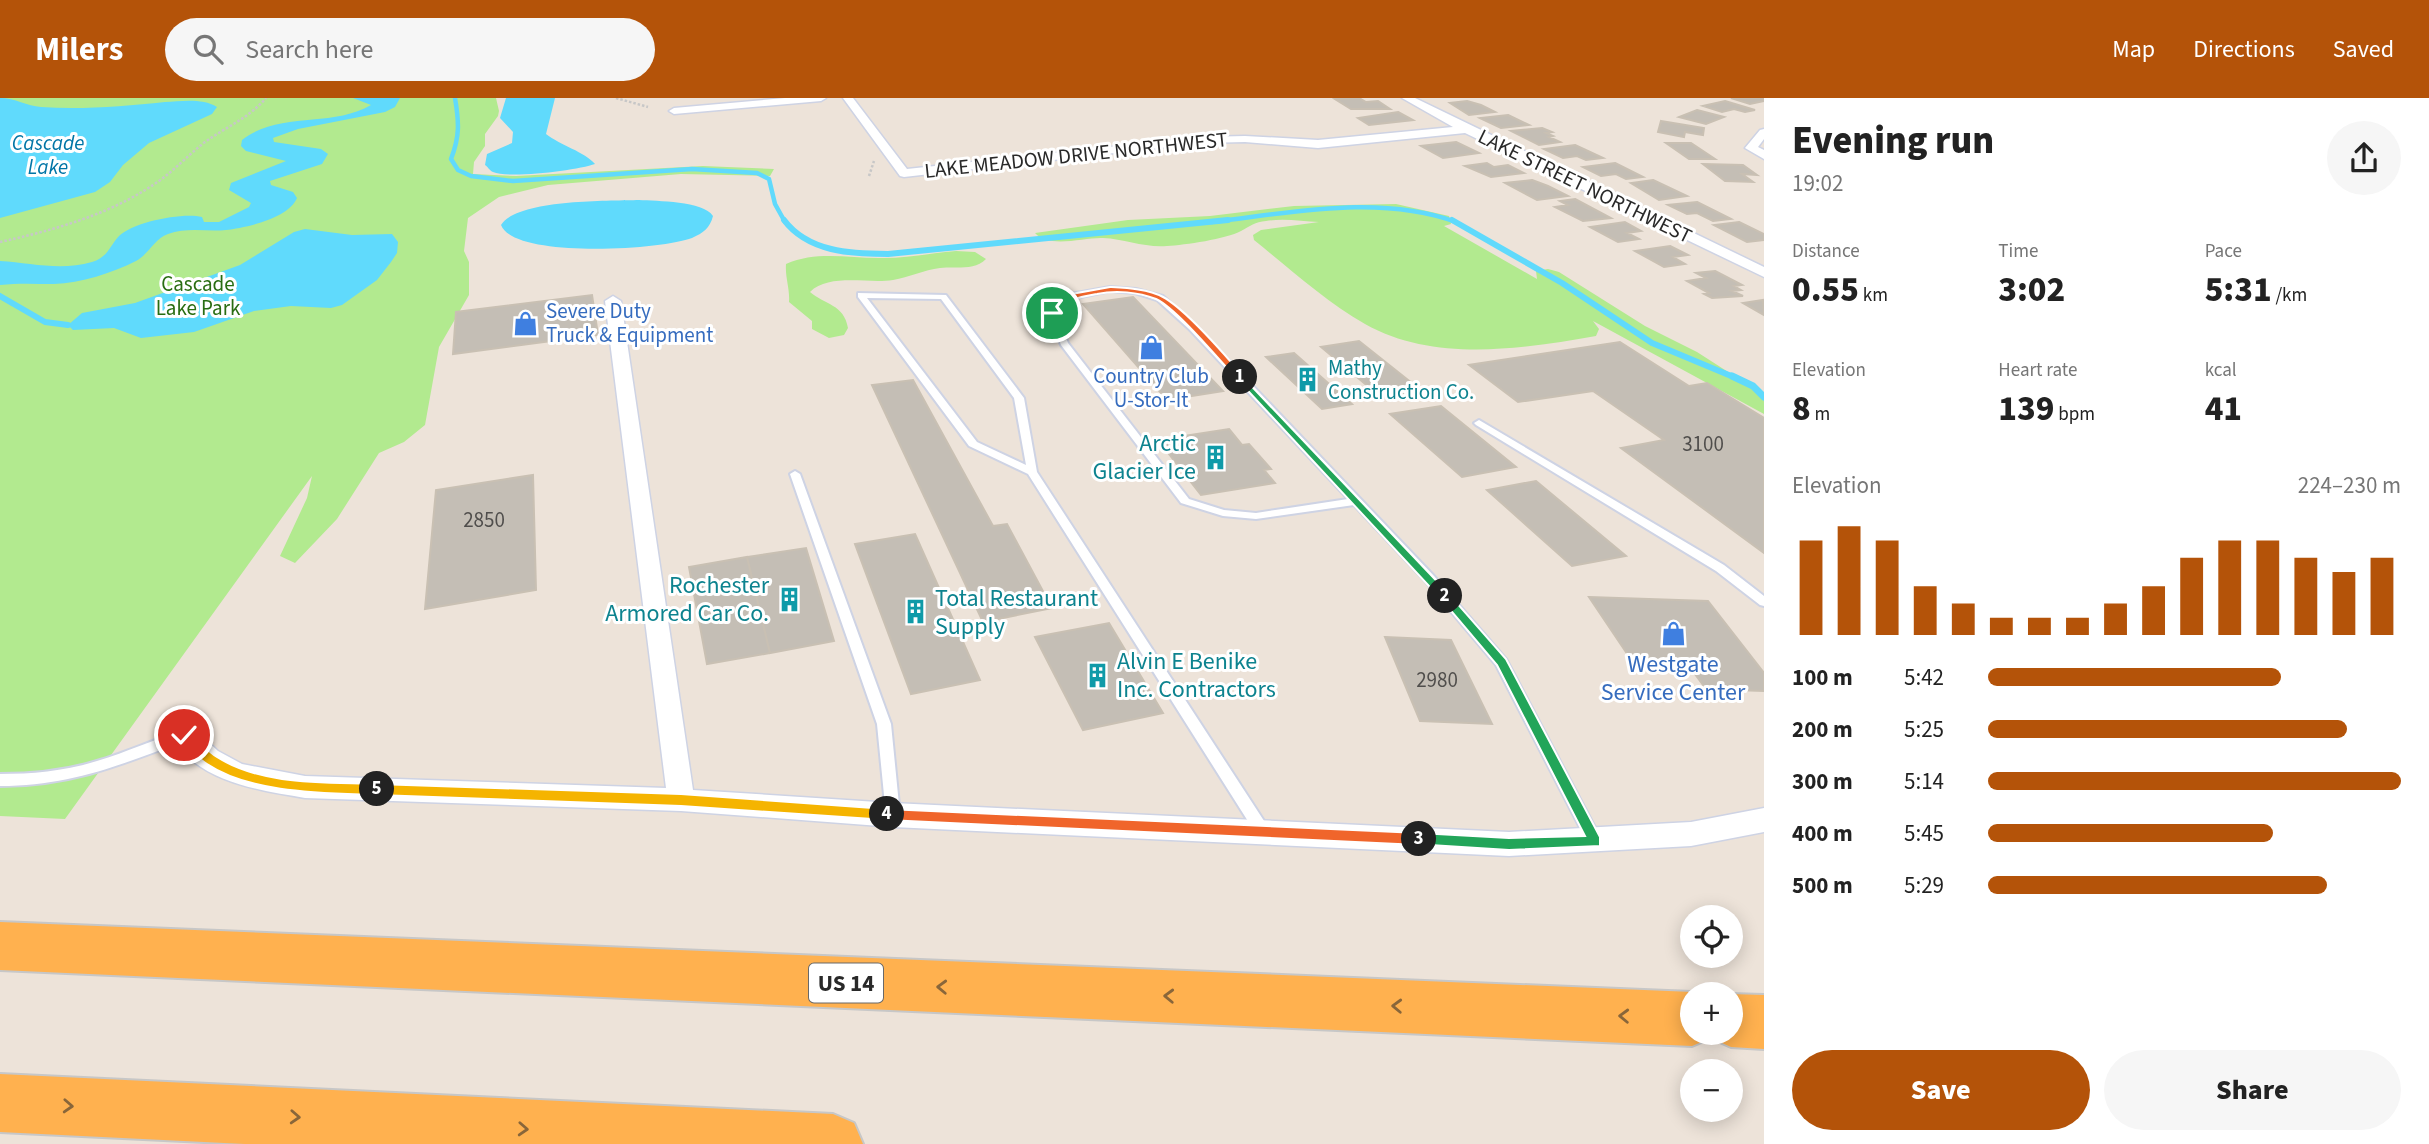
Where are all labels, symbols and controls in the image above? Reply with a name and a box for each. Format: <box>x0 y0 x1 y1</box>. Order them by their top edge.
search box <box>165 18 655 81</box>
text: Milers <box>35 26 123 73</box>
icon: search <box>189 30 227 68</box>
text: Search here <box>245 31 373 68</box>
text: Map <box>2112 32 2155 67</box>
text: Directions <box>2193 32 2295 67</box>
text: Saved <box>2333 32 2394 67</box>
text: Evening run <box>1792 114 1994 168</box>
street label: LAKE STREET NORTHWEST <box>1473 121 1697 251</box>
button: share <box>2327 121 2401 195</box>
street label: LAKE MEADOW DRIVE NORTHWEST <box>923 124 1229 186</box>
water label: Cascade Lake <box>12 128 84 182</box>
text: 19:02 <box>1792 167 1843 200</box>
text: Distance <box>1792 238 1860 265</box>
text: Time <box>1998 238 2038 265</box>
text: Pace <box>2205 238 2242 265</box>
text: 0.55 <box>1792 265 1859 315</box>
text: 3:02 <box>1998 265 2065 315</box>
text: 5:31 <box>2205 265 2272 315</box>
park label: Cascade Lake Park <box>156 269 241 323</box>
text: km <box>1859 282 1888 309</box>
text: /km <box>2272 282 2307 309</box>
pin <box>1022 283 1082 343</box>
icon: arrive <box>1033 294 1071 332</box>
place label: Severe Duty Truck & Equipment <box>546 296 713 350</box>
shop icon: Severe Duty Truck & Equipment <box>512 309 540 337</box>
shop icon: Country Club U-Stor-It <box>1137 333 1165 361</box>
place label: Mathy Construction Co. <box>1328 353 1474 407</box>
text: Elevation <box>1792 357 1866 384</box>
text: Heart rate <box>1998 357 2077 384</box>
text: kcal <box>2205 357 2237 384</box>
pin: 1 <box>1222 360 1258 394</box>
place label: Country Club U-Stor-It <box>1093 361 1209 415</box>
text: 1 <box>1234 363 1245 390</box>
building icon: Mathy Construction Co. <box>1294 366 1322 394</box>
text: 8 <box>1792 384 1811 434</box>
text: 139 <box>1998 384 2054 434</box>
text: 41 <box>2205 384 2242 434</box>
text: m <box>1811 401 1830 428</box>
text: bpm <box>2054 401 2095 428</box>
place label: Arctic Glacier Ice <box>1092 426 1196 489</box>
house number: 3100 <box>1682 429 1724 459</box>
building icon: Arctic Glacier Ice <box>1202 443 1230 471</box>
text: Elevation <box>1792 469 1882 502</box>
text: 224–230 m <box>2298 469 2401 502</box>
house number: 2850 <box>463 505 505 535</box>
place label: Rochester Armored Car Co. <box>605 568 770 631</box>
pin: 2 <box>1428 578 1462 614</box>
place label: Total Restaurant Supply <box>935 581 1098 644</box>
text: 2 <box>1439 582 1450 609</box>
building icon: Rochester Armored Car Co. <box>775 585 803 613</box>
building icon: Total Restaurant Supply <box>901 598 929 626</box>
shop icon: Westgate Service Center <box>1659 619 1687 647</box>
place label: Alvin E Benike Inc. Contractors <box>1117 644 1276 707</box>
place label: Westgate Service Center <box>1601 647 1746 710</box>
building icon: Alvin E Benike Inc. Contractors <box>1083 661 1111 689</box>
text: 100 m <box>1792 661 1853 694</box>
text: 5:42 <box>1904 661 1944 694</box>
house number: 2980 <box>1416 665 1458 695</box>
pin <box>154 705 214 765</box>
text: 200 m <box>1792 713 1853 746</box>
text: 5:25 <box>1904 713 1944 746</box>
icon: check <box>165 716 203 754</box>
text: 300 m <box>1792 765 1853 798</box>
text: 5:14 <box>1904 765 1944 798</box>
pin: 5 <box>360 772 394 806</box>
text: 5 <box>371 775 382 802</box>
pin: 4 <box>870 796 904 832</box>
text: 4 <box>881 800 892 827</box>
text: 400 m <box>1792 817 1853 850</box>
text: 5:45 <box>1904 817 1944 850</box>
pin: 3 <box>1402 822 1436 856</box>
text: 3 <box>1413 825 1424 852</box>
text: 500 m <box>1792 869 1853 902</box>
text: 5:29 <box>1904 869 1944 902</box>
map controls <box>1680 905 1743 1122</box>
button: locate <box>1680 905 1743 968</box>
road number: US 14 <box>809 964 883 1002</box>
one-way arrow <box>936 979 947 994</box>
button: + <box>1680 982 1743 1045</box>
one-way arrow <box>1164 989 1175 1004</box>
one-way arrow <box>1391 999 1402 1014</box>
one-way arrow <box>1618 1008 1629 1023</box>
button: Save <box>1792 1050 2090 1130</box>
button: Share <box>2104 1050 2401 1130</box>
button: − <box>1680 1059 1743 1122</box>
one-way arrow <box>63 1099 74 1114</box>
one-way arrow <box>290 1110 301 1125</box>
one-way arrow <box>517 1121 528 1136</box>

